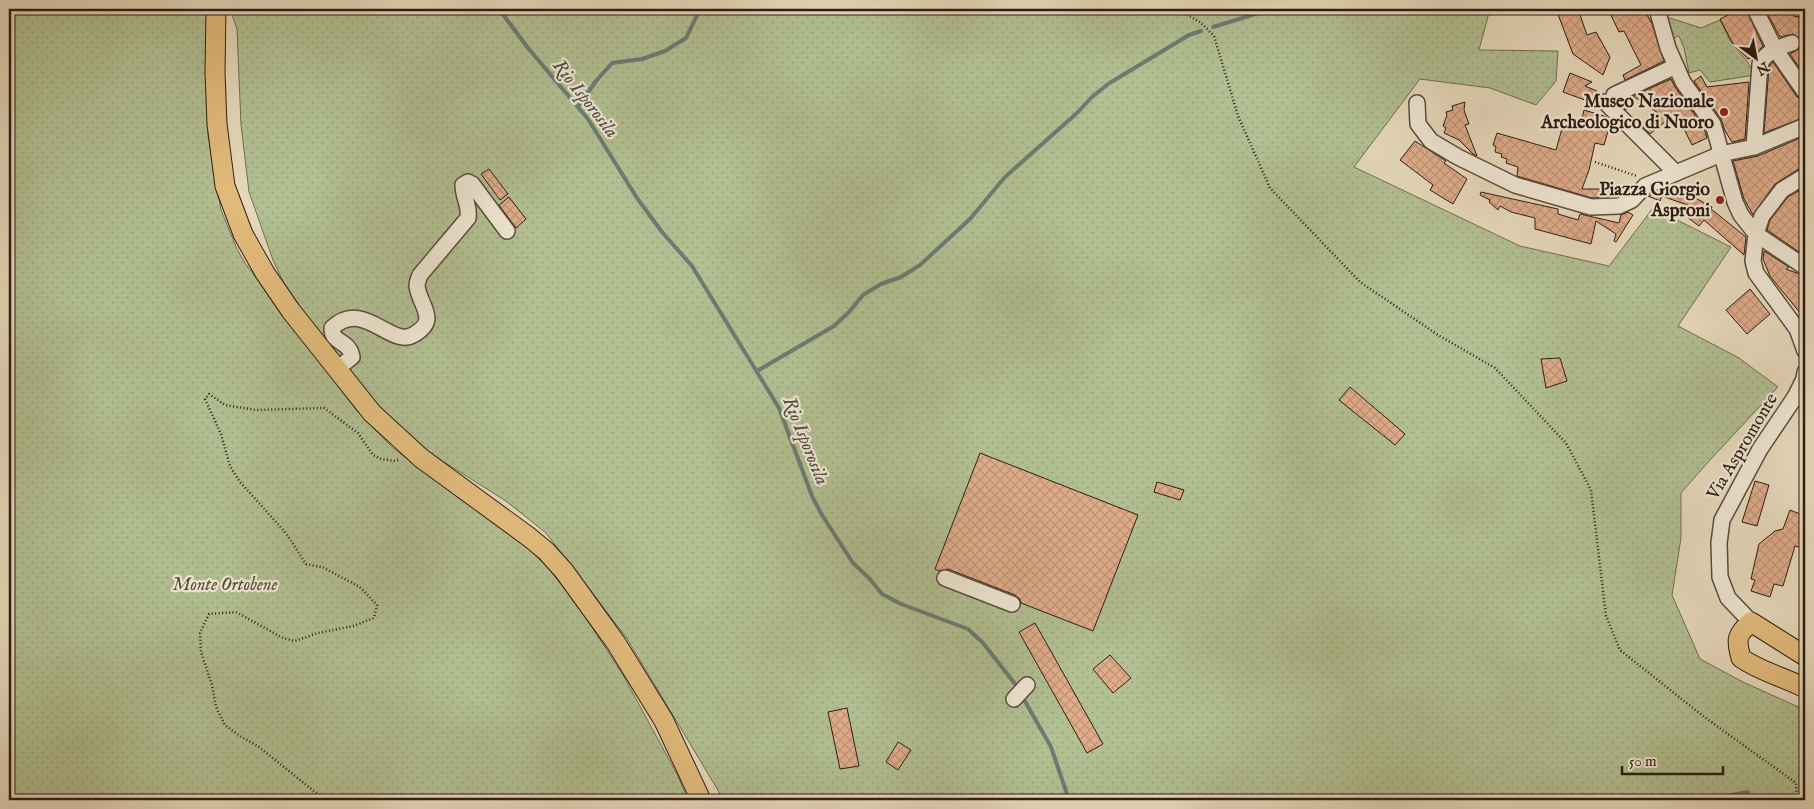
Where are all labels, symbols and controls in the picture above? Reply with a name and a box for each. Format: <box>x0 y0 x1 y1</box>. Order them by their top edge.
north arrow <box>1732 32 1782 82</box>
water label: Rio Isporosila <box>547 55 623 143</box>
text: N <box>1752 57 1773 79</box>
place label: Museo Nazionale Archeologico di Nuoro <box>1540 91 1715 135</box>
marker: Museo Nazionale Archeologico di Nuoro <box>1718 106 1730 118</box>
place label: Piazza Giorgio Asproni <box>1599 179 1710 223</box>
marker: Piazza Giorgio Asproni <box>1714 194 1726 206</box>
street label: Via Aspromonte <box>1702 390 1784 505</box>
water label: Rio Isporosila <box>776 393 834 489</box>
park label: Monte Ortobene <box>173 574 278 597</box>
scale bar <box>1622 744 1723 776</box>
text: 50 m <box>1629 752 1657 771</box>

